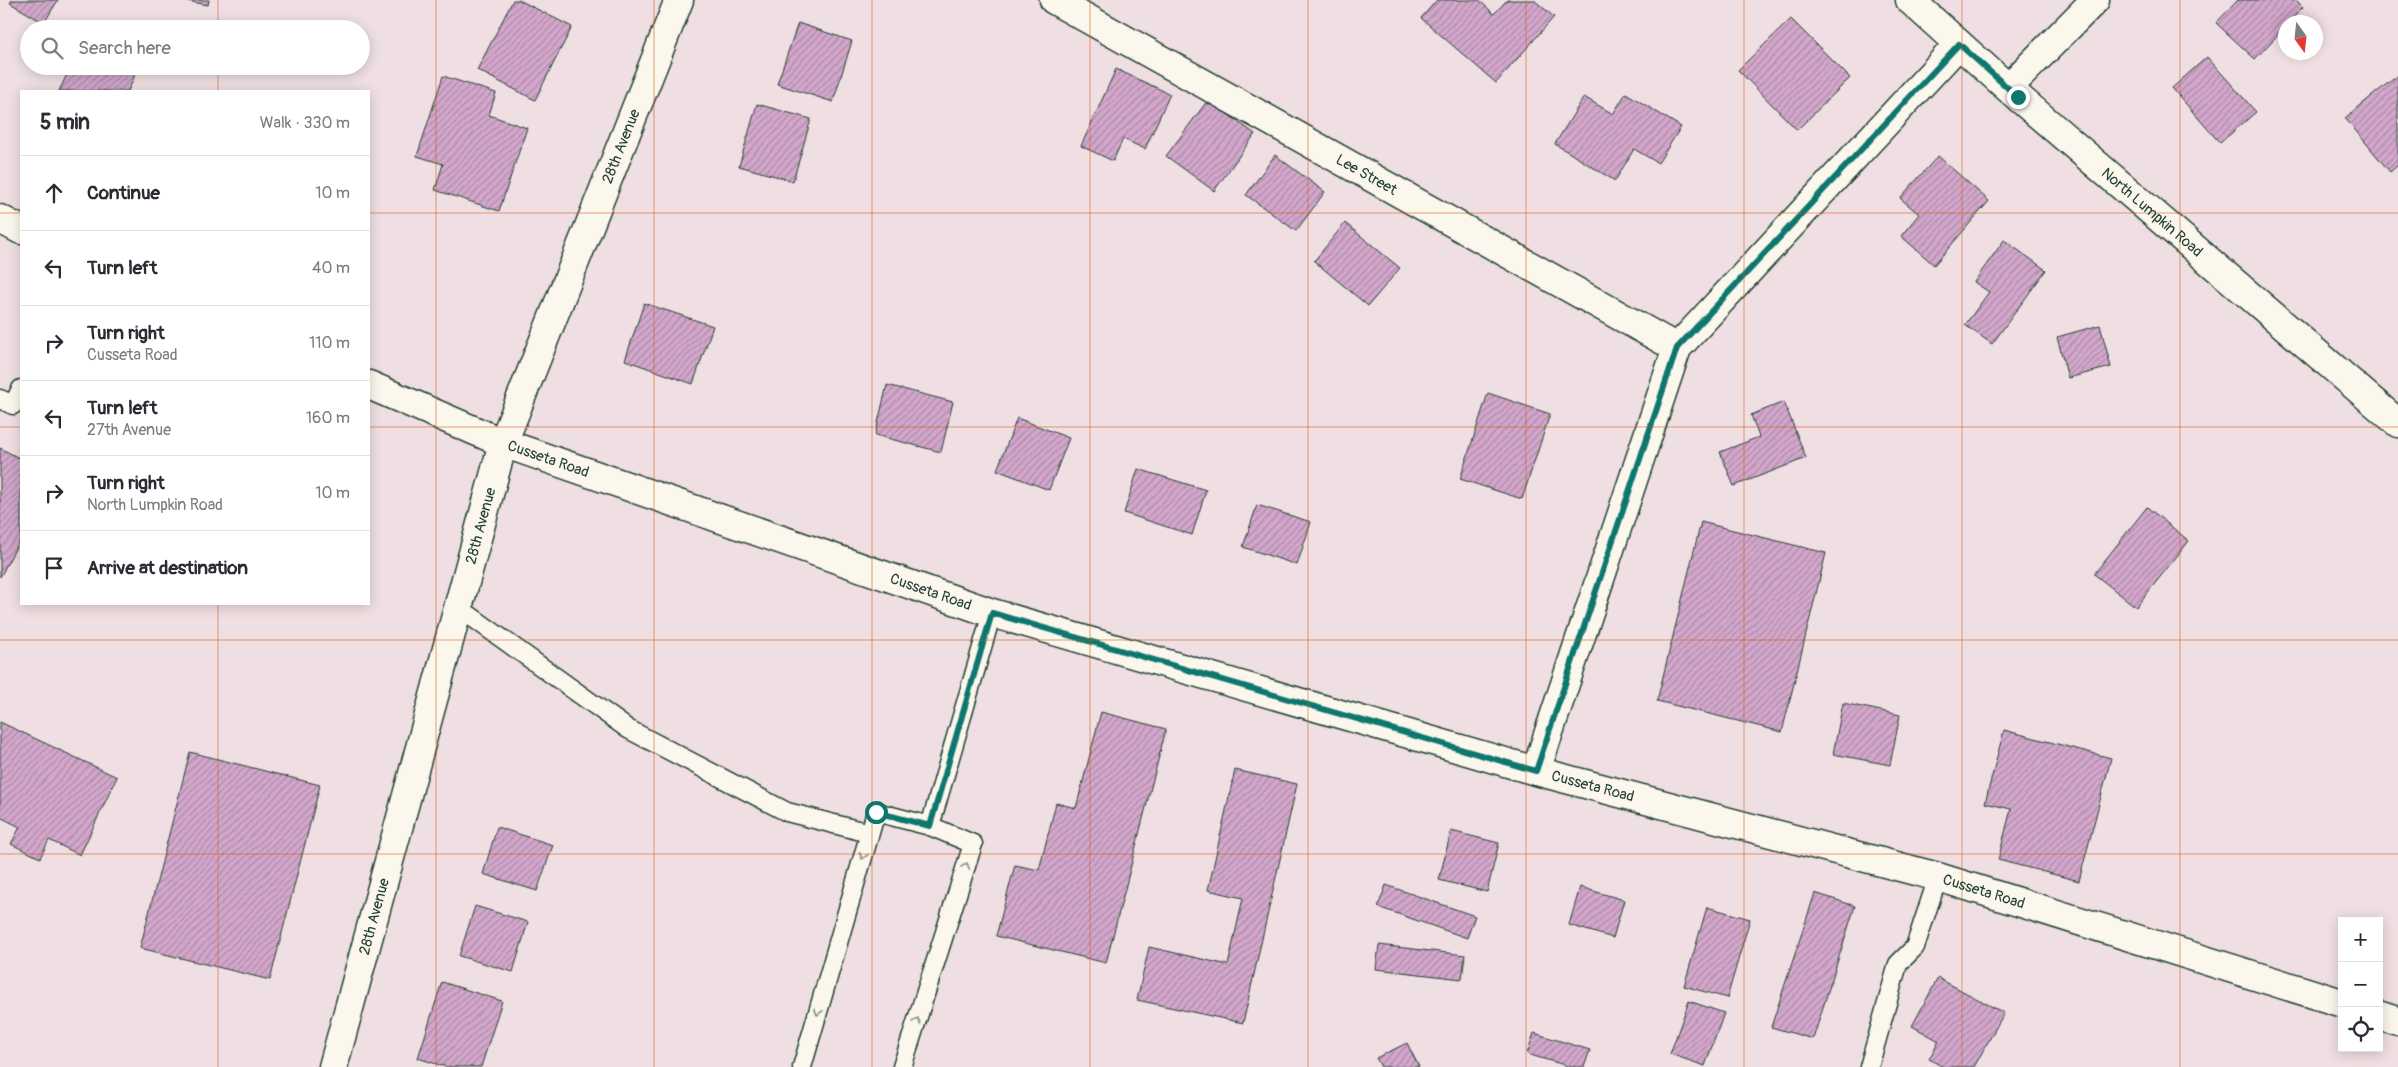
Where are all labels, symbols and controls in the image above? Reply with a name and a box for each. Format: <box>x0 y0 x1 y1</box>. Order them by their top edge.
north arrow <box>2278 15 2323 60</box>
search box <box>20 20 370 75</box>
icon: search <box>38 34 66 62</box>
text: Search here <box>78 36 171 60</box>
route end <box>2007 86 2030 109</box>
street label: 28th Avenue <box>598 106 645 186</box>
text: 5 min <box>40 109 90 136</box>
text: Walk · 330 m <box>260 113 350 133</box>
street label: Lee Street <box>1332 150 1401 200</box>
street label: North Lumpkin Road <box>2097 164 2206 261</box>
icon: ahead <box>40 179 68 207</box>
text: Continue <box>87 181 160 205</box>
text: 10 m <box>315 183 350 203</box>
icon: left <box>40 254 68 282</box>
text: Turn left <box>87 256 157 280</box>
text: 40 m <box>312 258 350 278</box>
text: Turn right <box>87 321 165 345</box>
icon: right <box>40 329 68 357</box>
text: 110 m <box>309 333 350 353</box>
text: Cusseta Road <box>87 345 178 365</box>
text: Turn left <box>87 396 157 420</box>
icon: left <box>40 404 68 432</box>
text: 160 m <box>306 408 350 428</box>
text: 27th Avenue <box>87 420 171 440</box>
street label: Cusseta Road <box>505 436 591 482</box>
text: Turn right <box>87 471 165 495</box>
icon: right <box>40 479 68 507</box>
text: 10 m <box>315 483 350 503</box>
street label: 28th Avenue <box>461 485 501 566</box>
text: North Lumpkin Road <box>87 495 223 515</box>
icon: arrive <box>40 554 68 582</box>
text: Arrive at destination <box>87 556 248 580</box>
street label: Cusseta Road <box>887 569 974 615</box>
street label: Cusseta Road <box>1549 766 1636 807</box>
route start <box>865 801 888 824</box>
one-way arrow <box>858 851 868 859</box>
one-way arrow <box>960 862 970 870</box>
street label: Cusseta Road <box>1940 870 2027 914</box>
street label: 28th Avenue <box>355 876 394 957</box>
map controls <box>2338 917 2383 1052</box>
button: + <box>2338 917 2383 962</box>
button: − <box>2338 962 2383 1007</box>
one-way arrow <box>813 1007 824 1016</box>
button: locate <box>2338 1007 2383 1052</box>
one-way arrow <box>911 1017 921 1025</box>

